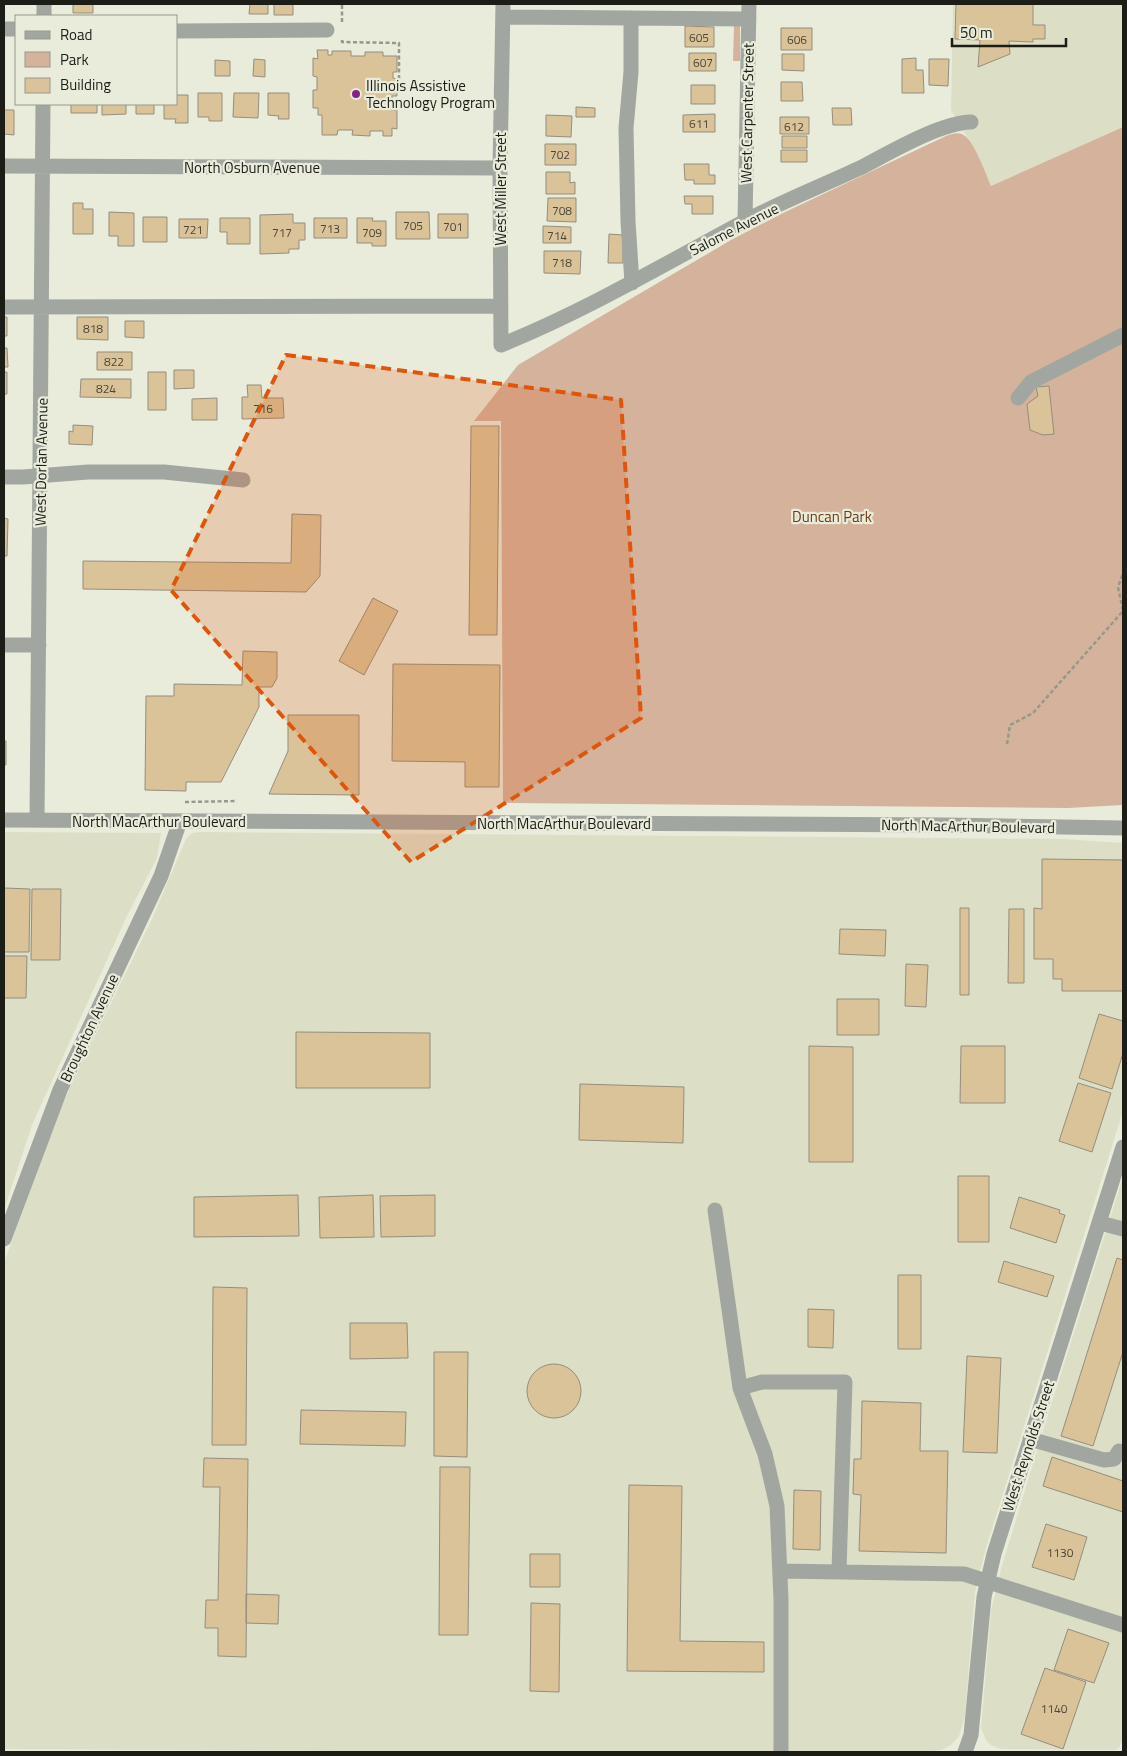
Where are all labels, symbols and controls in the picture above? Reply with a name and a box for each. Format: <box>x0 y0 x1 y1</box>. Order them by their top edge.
legend <box>15 15 178 105</box>
scale bar <box>952 15 1066 47</box>
text: 50 m <box>960 21 993 44</box>
text: Road <box>60 23 92 46</box>
house number: 605 <box>689 28 709 47</box>
house number: 606 <box>787 30 807 49</box>
street label: West Carpenter Street <box>734 42 760 183</box>
text: Park <box>60 48 89 71</box>
house number: 607 <box>693 53 713 72</box>
text: Building <box>60 73 111 96</box>
place label: Illinois Assistive Technology Program <box>366 74 495 114</box>
marker: Illinois Assistive Technology Program <box>350 88 362 100</box>
house number: 611 <box>689 114 709 133</box>
house number: 612 <box>784 117 804 136</box>
street label: West Miller Street <box>489 131 512 246</box>
house number: 702 <box>550 145 570 164</box>
street label: North Osburn Avenue <box>184 156 320 179</box>
street label: Salome Avenue <box>685 197 783 261</box>
house number: 708 <box>552 201 572 220</box>
house number: 705 <box>403 216 423 235</box>
house number: 701 <box>443 217 463 236</box>
house number: 713 <box>320 219 340 238</box>
house number: 721 <box>183 220 203 239</box>
house number: 717 <box>272 223 292 242</box>
house number: 709 <box>362 223 382 242</box>
house number: 714 <box>547 226 567 245</box>
house number: 718 <box>552 253 572 272</box>
house number: 818 <box>83 319 103 338</box>
house number: 822 <box>104 352 124 371</box>
house number: 824 <box>96 379 116 398</box>
street label: West Dorlan Avenue <box>28 398 54 526</box>
house number: 716 <box>253 399 273 418</box>
park label: Duncan Park <box>792 505 872 528</box>
street label: North MacArthur Boulevard <box>72 810 246 833</box>
street label: North MacArthur Boulevard <box>477 812 651 835</box>
street label: North MacArthur Boulevard <box>881 813 1055 839</box>
street label: Broughton Avenue <box>54 970 124 1086</box>
street label: West Reynolds Street <box>996 1377 1060 1514</box>
house number: 1130 <box>1047 1543 1074 1562</box>
house number: 1140 <box>1041 1699 1068 1718</box>

